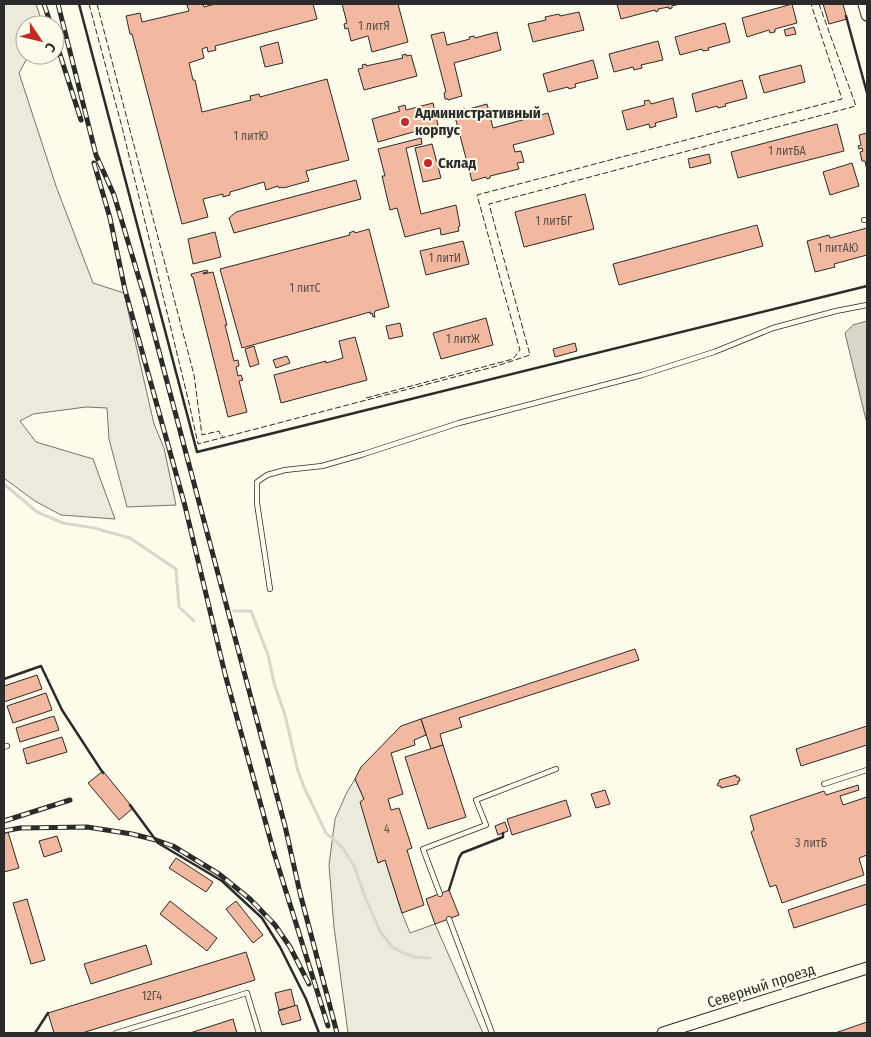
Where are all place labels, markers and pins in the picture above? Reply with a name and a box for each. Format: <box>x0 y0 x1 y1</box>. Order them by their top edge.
place label: Административный корпус <box>414 104 541 139</box>
marker: Административный корпус <box>399 116 411 128</box>
place label: Склад <box>438 154 476 172</box>
marker: Склад <box>422 157 434 169</box>

